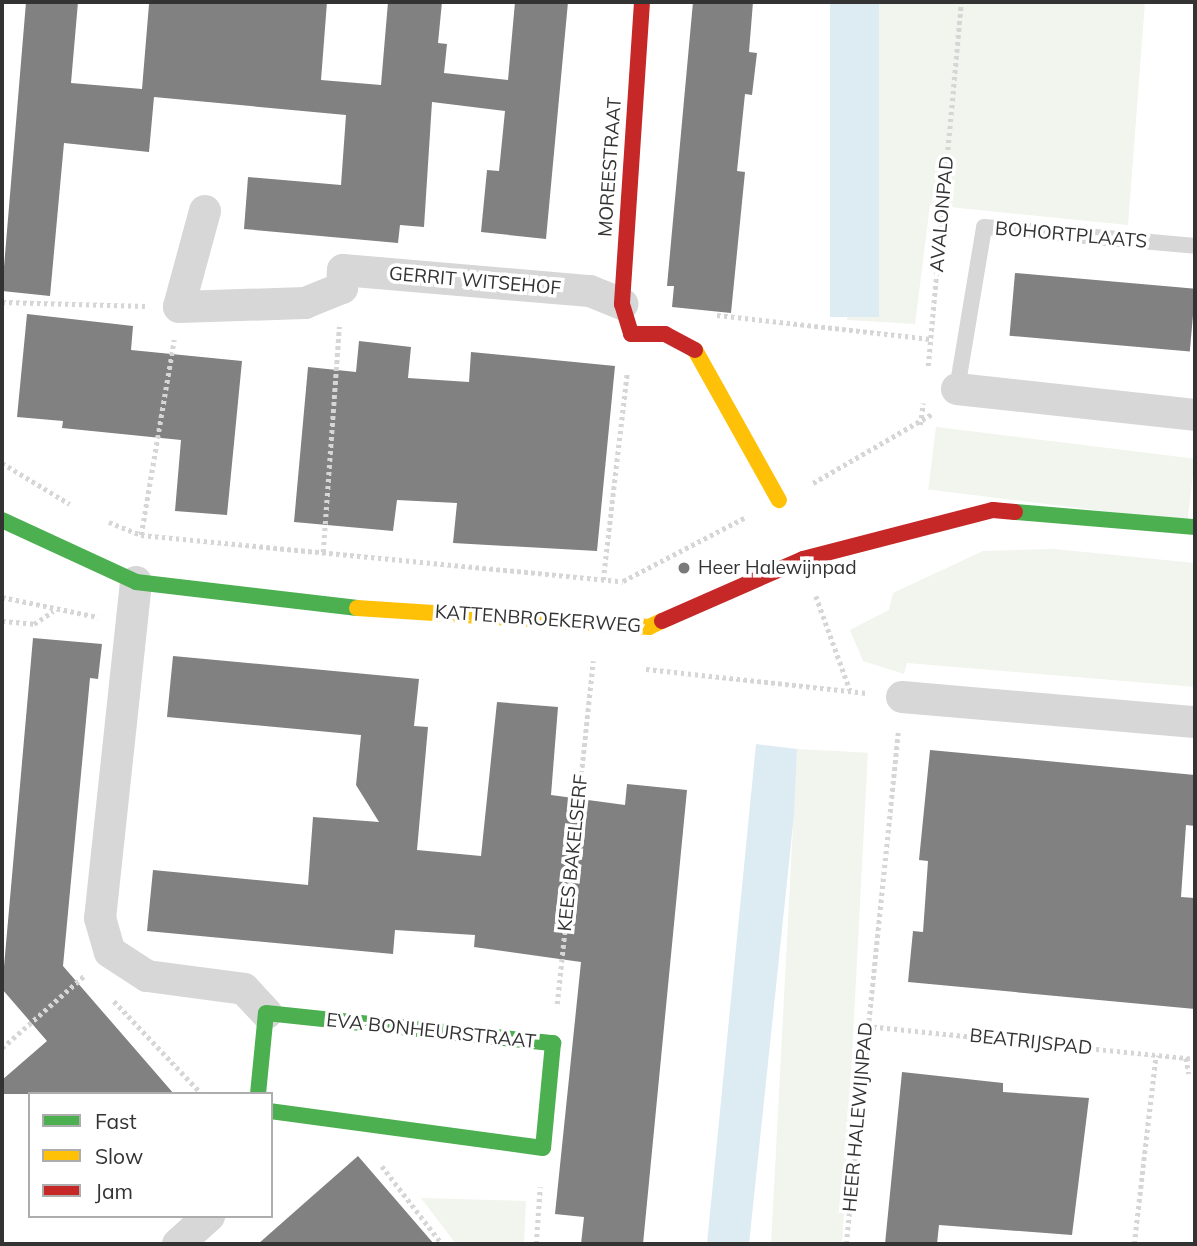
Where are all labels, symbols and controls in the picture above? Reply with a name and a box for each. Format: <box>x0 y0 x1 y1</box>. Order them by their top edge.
street label: MOREESTRAAT <box>594 96 626 238</box>
street label: AVALONPAD <box>926 155 958 273</box>
street label: BOHORTPLAATS <box>994 217 1148 253</box>
street label: GERRIT WITSEHOF <box>388 262 562 300</box>
place label: Heer Halewijnpad <box>698 557 857 579</box>
marker: Heer Halewijnpad <box>676 560 692 576</box>
street label: KATTENBROEKERWEG <box>434 600 642 638</box>
street label: KEES BAKELSERF <box>553 773 593 933</box>
street label: EVA BONHEURSTRAAT <box>325 1009 537 1053</box>
street label: HEER HALEWIJNPAD <box>838 1021 878 1213</box>
street label: BEATRIJSPAD <box>969 1024 1093 1060</box>
legend <box>28 1092 273 1218</box>
text: Fast <box>95 1108 137 1134</box>
text: Slow <box>95 1143 143 1169</box>
text: Jam <box>95 1178 133 1204</box>

